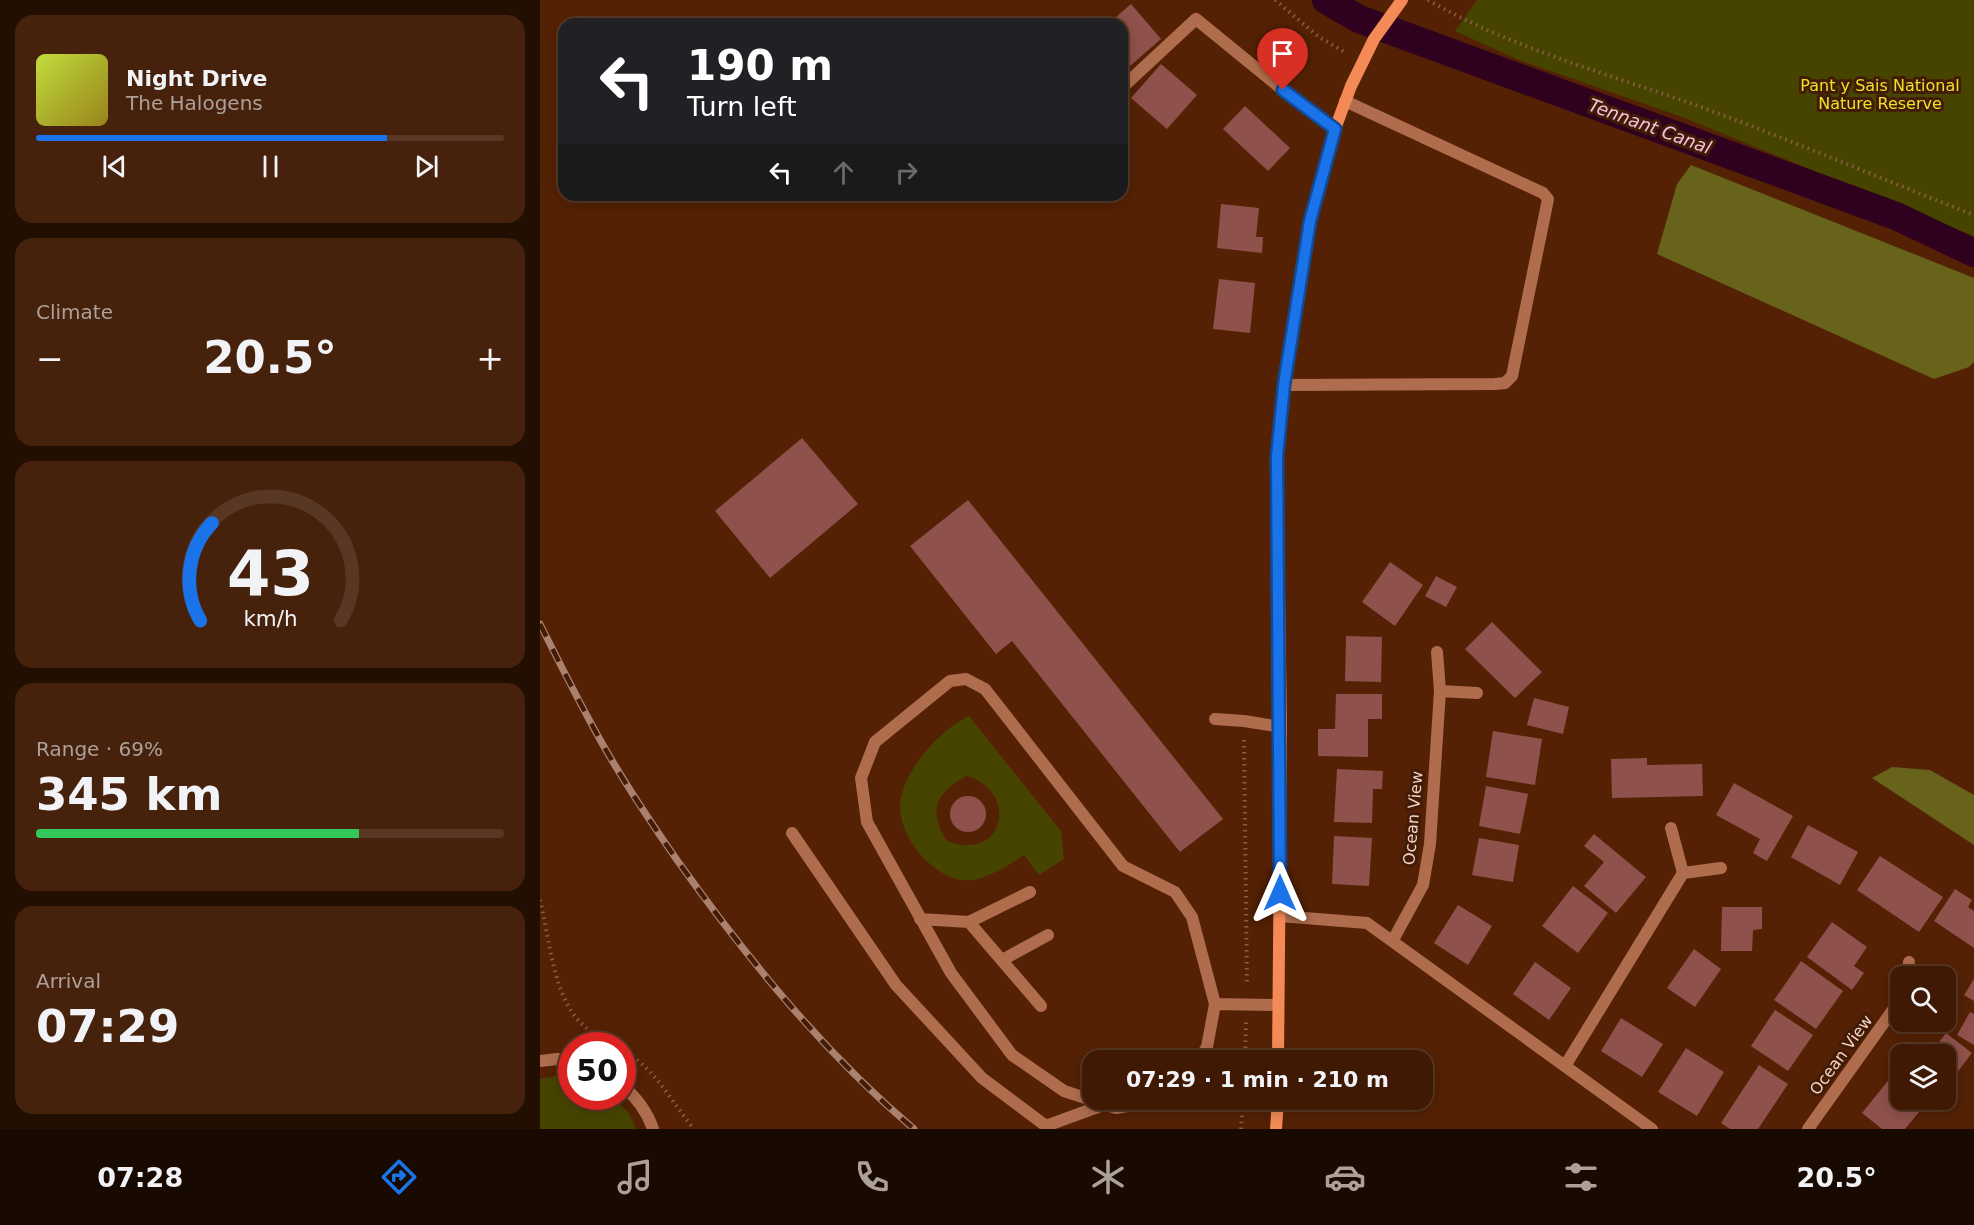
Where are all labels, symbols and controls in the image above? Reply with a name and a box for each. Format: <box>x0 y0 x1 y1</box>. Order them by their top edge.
pin <box>1257 28 1308 90</box>
icon: arrive <box>1266 37 1299 70</box>
text: 190 m <box>687 41 833 90</box>
icon: left <box>588 42 666 120</box>
text: Night Drive <box>126 66 267 91</box>
park label: Pant y Sais National Nature Reserve <box>1800 76 1960 113</box>
text: The Halogens <box>126 91 263 115</box>
text: Turn left <box>687 91 797 122</box>
water label: Tennant Canal <box>1586 94 1714 158</box>
icon: previous <box>98 150 131 183</box>
icon: pause <box>254 150 287 183</box>
icon: next <box>410 150 443 183</box>
icon: left <box>764 156 797 189</box>
icon: ahead <box>827 156 860 189</box>
icon: right <box>890 156 923 189</box>
text: Climate <box>36 300 113 324</box>
text: 20.5° <box>203 331 337 384</box>
text: − <box>36 339 64 378</box>
text: + <box>476 339 504 378</box>
text: 43 <box>227 538 313 611</box>
text: km/h <box>243 607 297 632</box>
text: Range · 69% <box>36 737 163 761</box>
text: 345 km <box>36 768 222 821</box>
street label: Ocean View <box>1399 770 1427 866</box>
position arrow <box>1248 861 1312 925</box>
map controls <box>1890 966 1956 1110</box>
button: search <box>1890 966 1956 1032</box>
text: Arrival <box>36 969 101 993</box>
text: 07:29 <box>36 1000 179 1053</box>
street label: Ocean View <box>1806 1011 1876 1099</box>
speed limit sign: 50 <box>558 1032 636 1110</box>
button: layers <box>1890 1044 1956 1110</box>
text: 07:29 · 1 min · 210 m <box>1126 1067 1389 1092</box>
icon: directions <box>378 1156 420 1198</box>
icon: music <box>614 1156 656 1198</box>
icon: phone <box>851 1156 893 1198</box>
icon: climate <box>1087 1156 1129 1198</box>
icon: car <box>1324 1156 1366 1198</box>
icon: filters <box>1560 1156 1602 1198</box>
text: 07:28 <box>97 1162 183 1193</box>
text: 20.5° <box>1797 1162 1877 1193</box>

